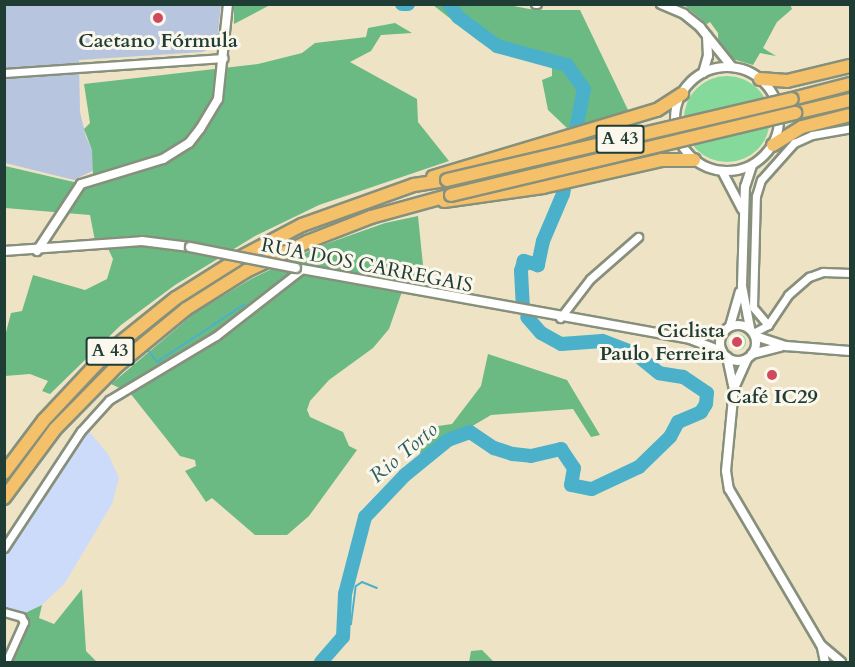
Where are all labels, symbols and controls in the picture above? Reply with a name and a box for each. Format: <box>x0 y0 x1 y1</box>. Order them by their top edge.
marker: Caetano Fórmula <box>151 11 165 25</box>
place label: Caetano Fórmula <box>78 28 238 52</box>
road number: A 43 <box>594 124 646 154</box>
street label: RUA DOS CARREGAIS <box>259 233 475 297</box>
place label: Ciclista Paulo Ferreira <box>600 318 725 365</box>
marker: Ciclista Paulo Ferreira <box>730 335 744 349</box>
road number: A 43 <box>84 336 136 366</box>
marker: Café IC29 <box>765 368 779 382</box>
place label: Café IC29 <box>726 384 818 408</box>
water label: Rio Torto <box>365 417 443 489</box>

